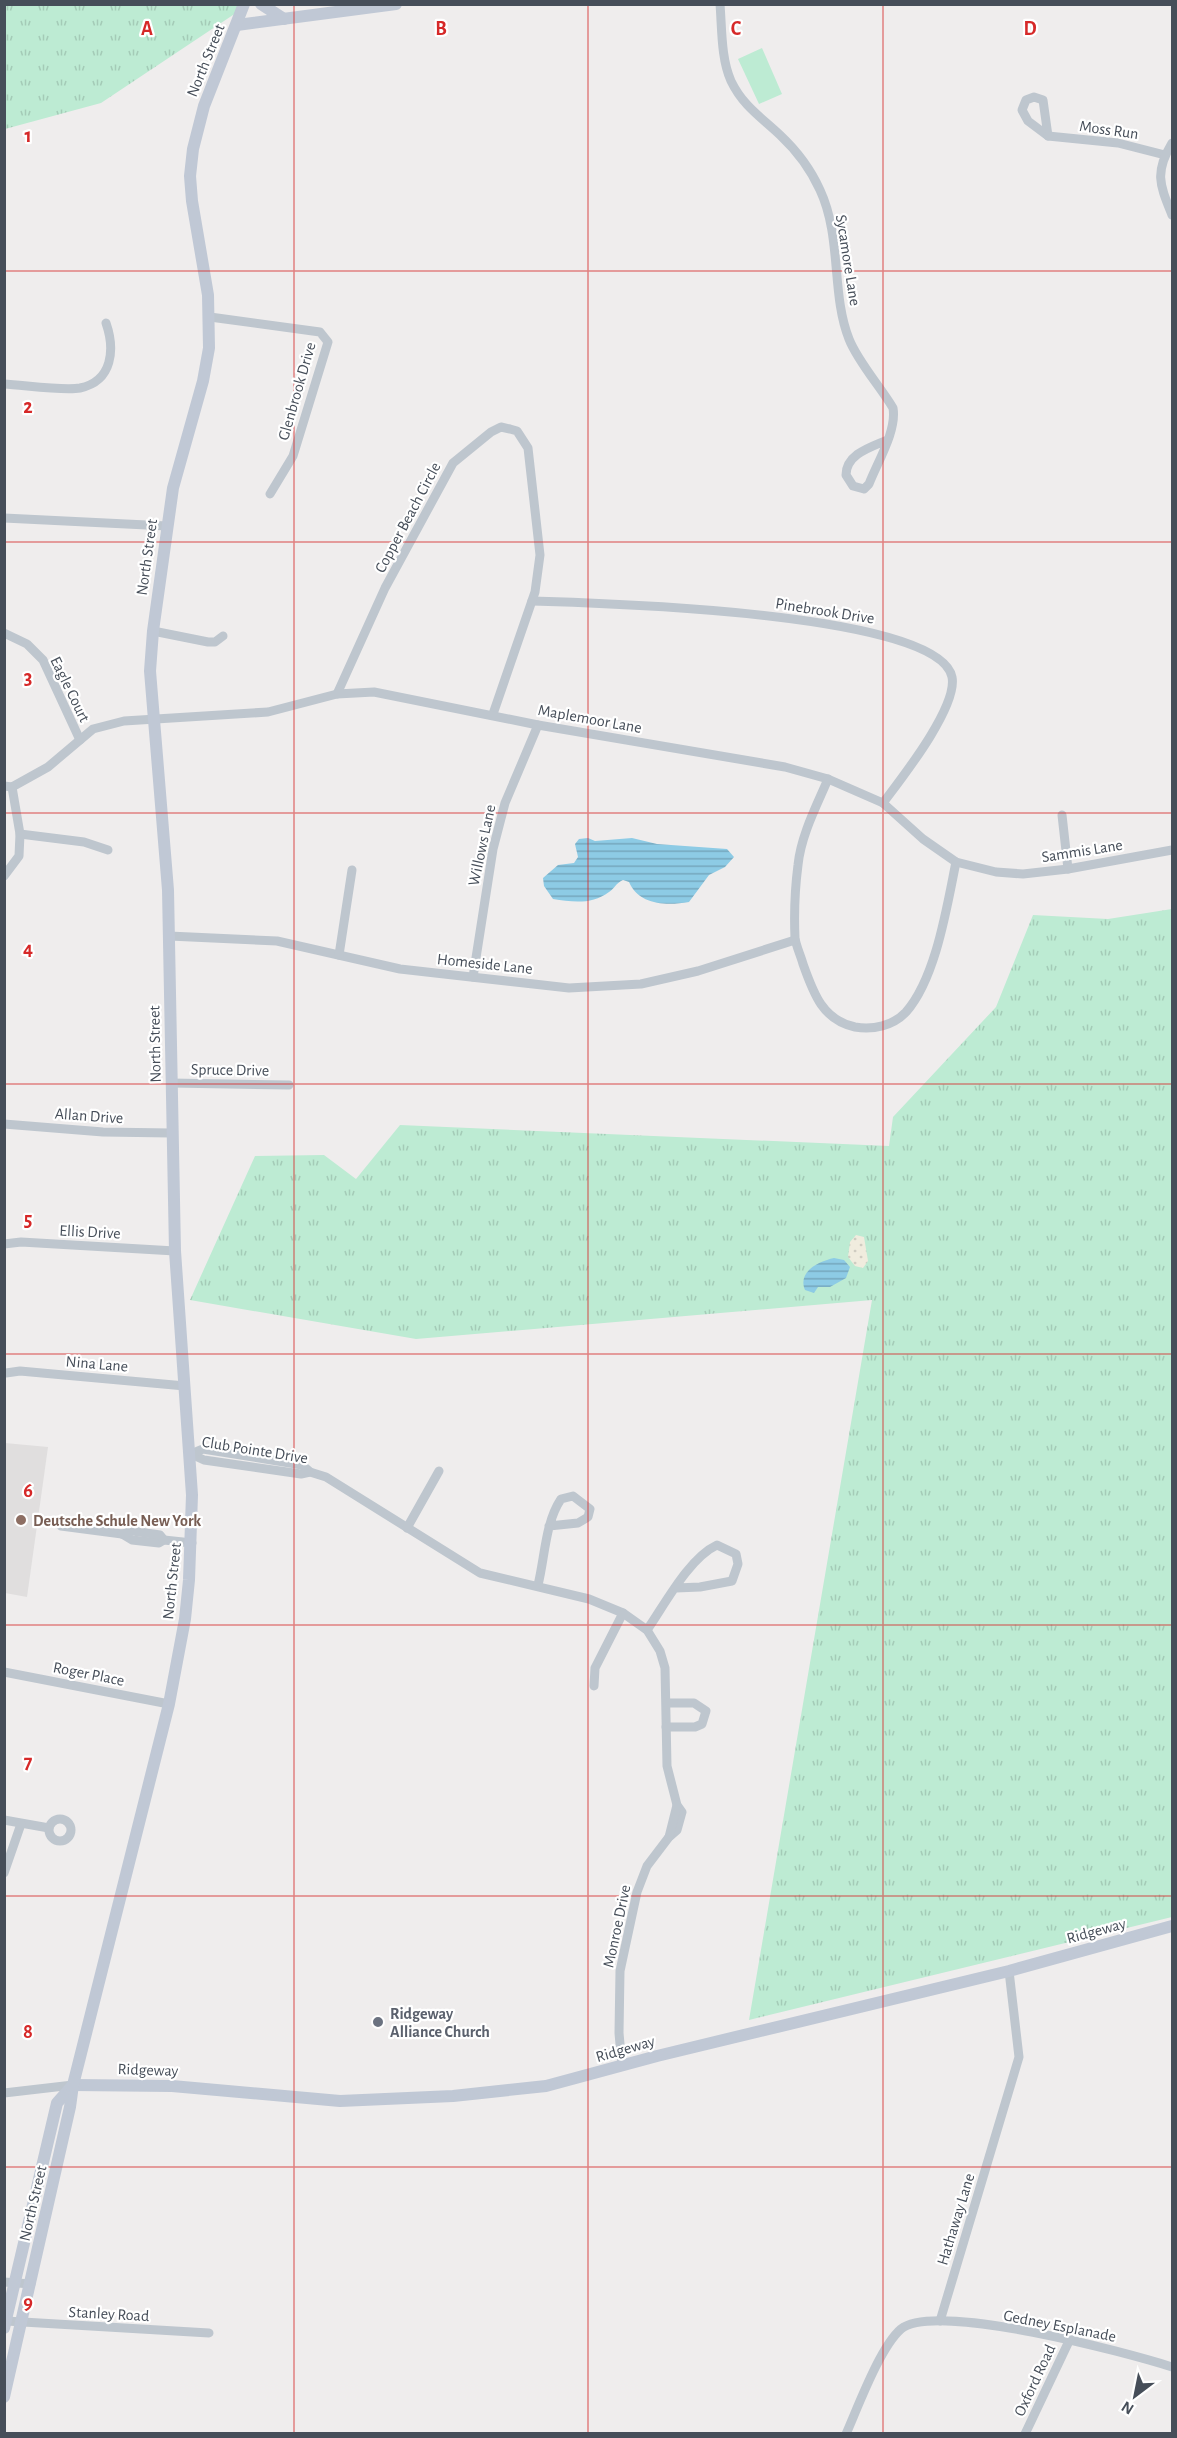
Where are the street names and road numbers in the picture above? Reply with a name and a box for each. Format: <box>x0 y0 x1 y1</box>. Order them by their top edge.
street label: North Street <box>184 22 228 99</box>
street label: Moss Run <box>1078 118 1139 142</box>
street label: Sycamore Lane <box>832 213 863 307</box>
street label: Glenbrook Drive <box>275 340 319 442</box>
street label: Copper Beach Circle <box>372 460 444 575</box>
street label: North Street <box>134 518 160 596</box>
street label: Pinebrook Drive <box>774 595 875 627</box>
street label: Eagle Court <box>47 654 93 725</box>
street label: Maplemoor Lane <box>537 702 643 736</box>
street label: Willows Lane <box>466 803 498 887</box>
street label: Sammis Lane <box>1040 837 1124 865</box>
street label: Homeside Lane <box>436 951 534 977</box>
street label: North Street <box>146 1005 164 1083</box>
street label: Spruce Drive <box>191 1061 269 1079</box>
street label: Allan Drive <box>54 1106 124 1126</box>
street label: Ellis Drive <box>59 1222 121 1242</box>
street label: Nina Lane <box>65 1353 129 1375</box>
street label: Club Pointe Drive <box>201 1434 309 1466</box>
street label: North Street <box>160 1542 184 1620</box>
street label: Roger Place <box>52 1659 126 1689</box>
street label: Monroe Drive <box>600 1883 634 1969</box>
street label: Ridgeway <box>1065 1915 1128 1948</box>
street label: Ridgeway <box>594 2033 657 2066</box>
street label: Ridgeway <box>117 2061 179 2080</box>
street label: North Street <box>16 2164 49 2243</box>
street label: Hathaway Lane <box>934 2171 979 2268</box>
street label: Stanley Road <box>68 2304 150 2325</box>
street label: Gedney Esplanade <box>1002 2307 1117 2346</box>
street label: Oxford Road <box>1011 2342 1058 2419</box>

